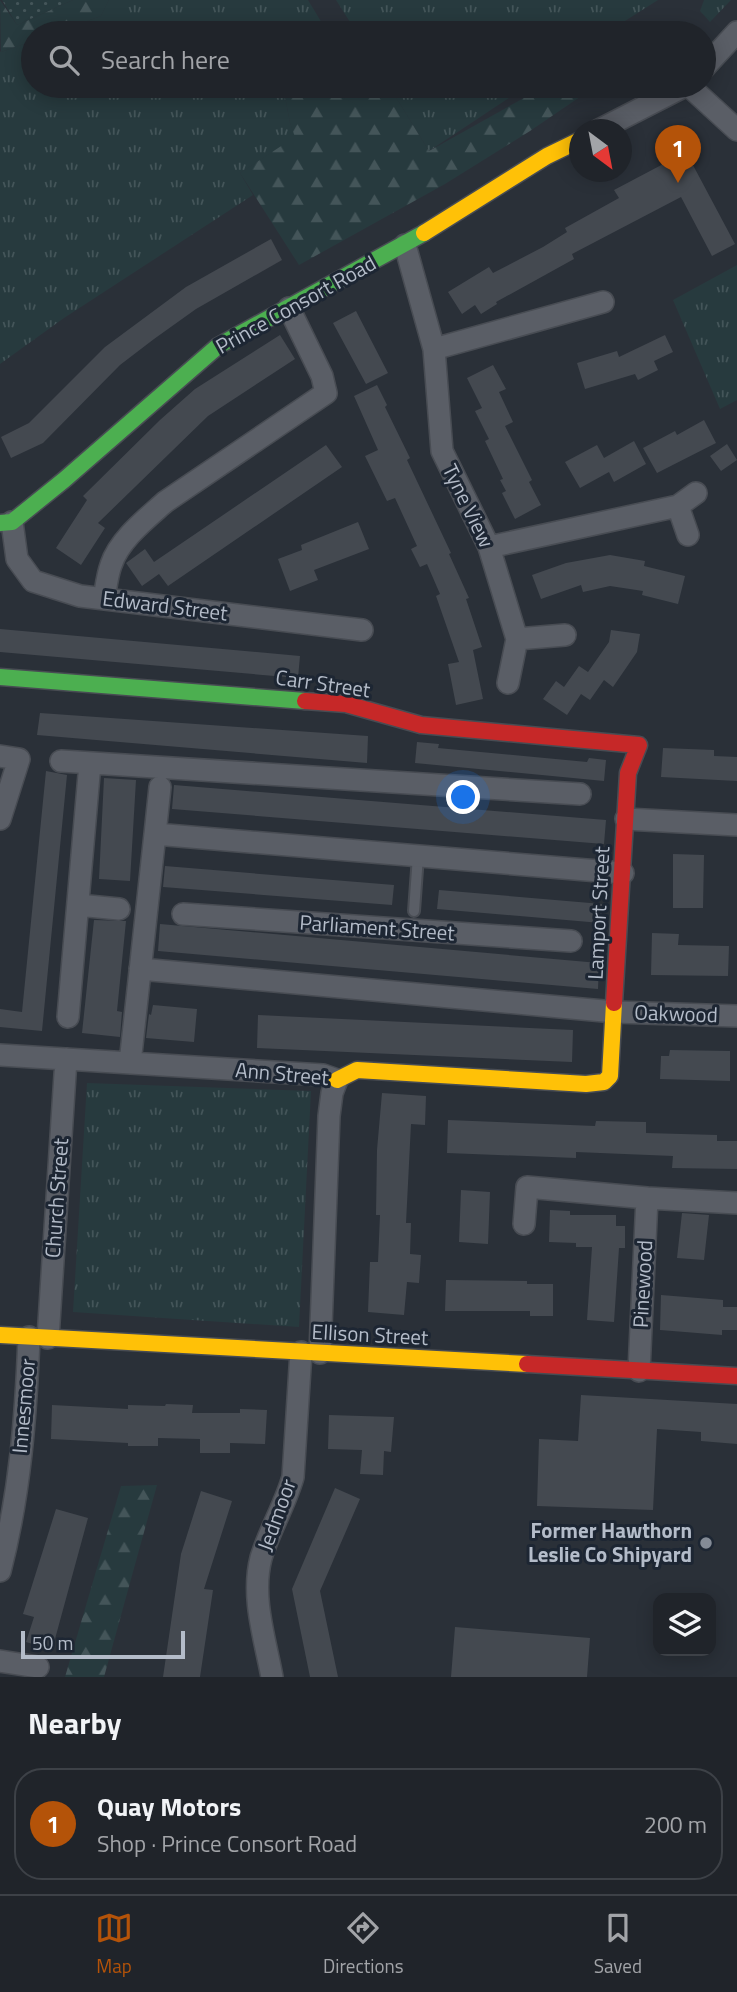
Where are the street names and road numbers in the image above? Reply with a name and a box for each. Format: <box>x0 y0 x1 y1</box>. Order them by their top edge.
street label: Prince Consort Road <box>209 247 382 362</box>
street label: Tyne View <box>435 458 503 553</box>
street label: Edward Street <box>101 581 230 629</box>
street label: Carr Street <box>274 661 373 706</box>
street label: Lamport Street <box>579 845 618 981</box>
street label: Parliament Street <box>298 906 456 948</box>
street label: Oakwood <box>634 996 718 1030</box>
street label: Ann Street <box>234 1053 331 1093</box>
street label: Church Street <box>36 1136 76 1259</box>
street label: Pinewood <box>624 1239 660 1329</box>
street label: Ellison Street <box>311 1315 430 1353</box>
street label: Innesmoor <box>3 1357 43 1455</box>
street label: Jedmoor <box>248 1474 304 1555</box>

